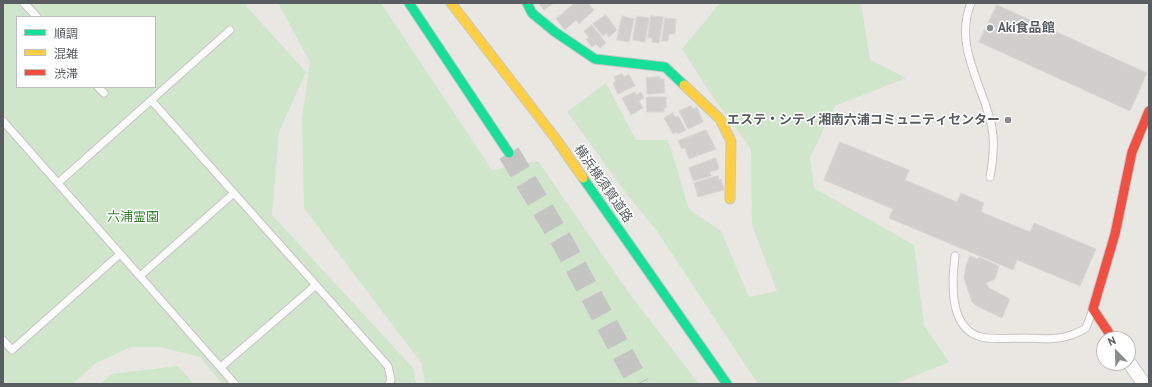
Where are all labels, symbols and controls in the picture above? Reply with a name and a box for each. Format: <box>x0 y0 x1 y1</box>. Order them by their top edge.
legend <box>16 16 156 88</box>
place label: Aki食品館 <box>998 20 1055 36</box>
marker: Aki食品館 <box>985 23 995 33</box>
text: 順調 <box>54 26 78 41</box>
text: 混雑 <box>54 46 78 61</box>
text: 渋滞 <box>54 66 78 81</box>
place label: エステ・シティ湘南六浦コミュニティセンター <box>727 112 1000 128</box>
marker: エステ・シティ湘南六浦コミュニティセンター <box>1003 115 1013 125</box>
street label: 横浜横須賀道路 <box>571 142 635 226</box>
park label: 六浦霊園 <box>107 209 159 225</box>
north arrow <box>1096 331 1136 371</box>
text: N <box>1106 333 1118 349</box>

